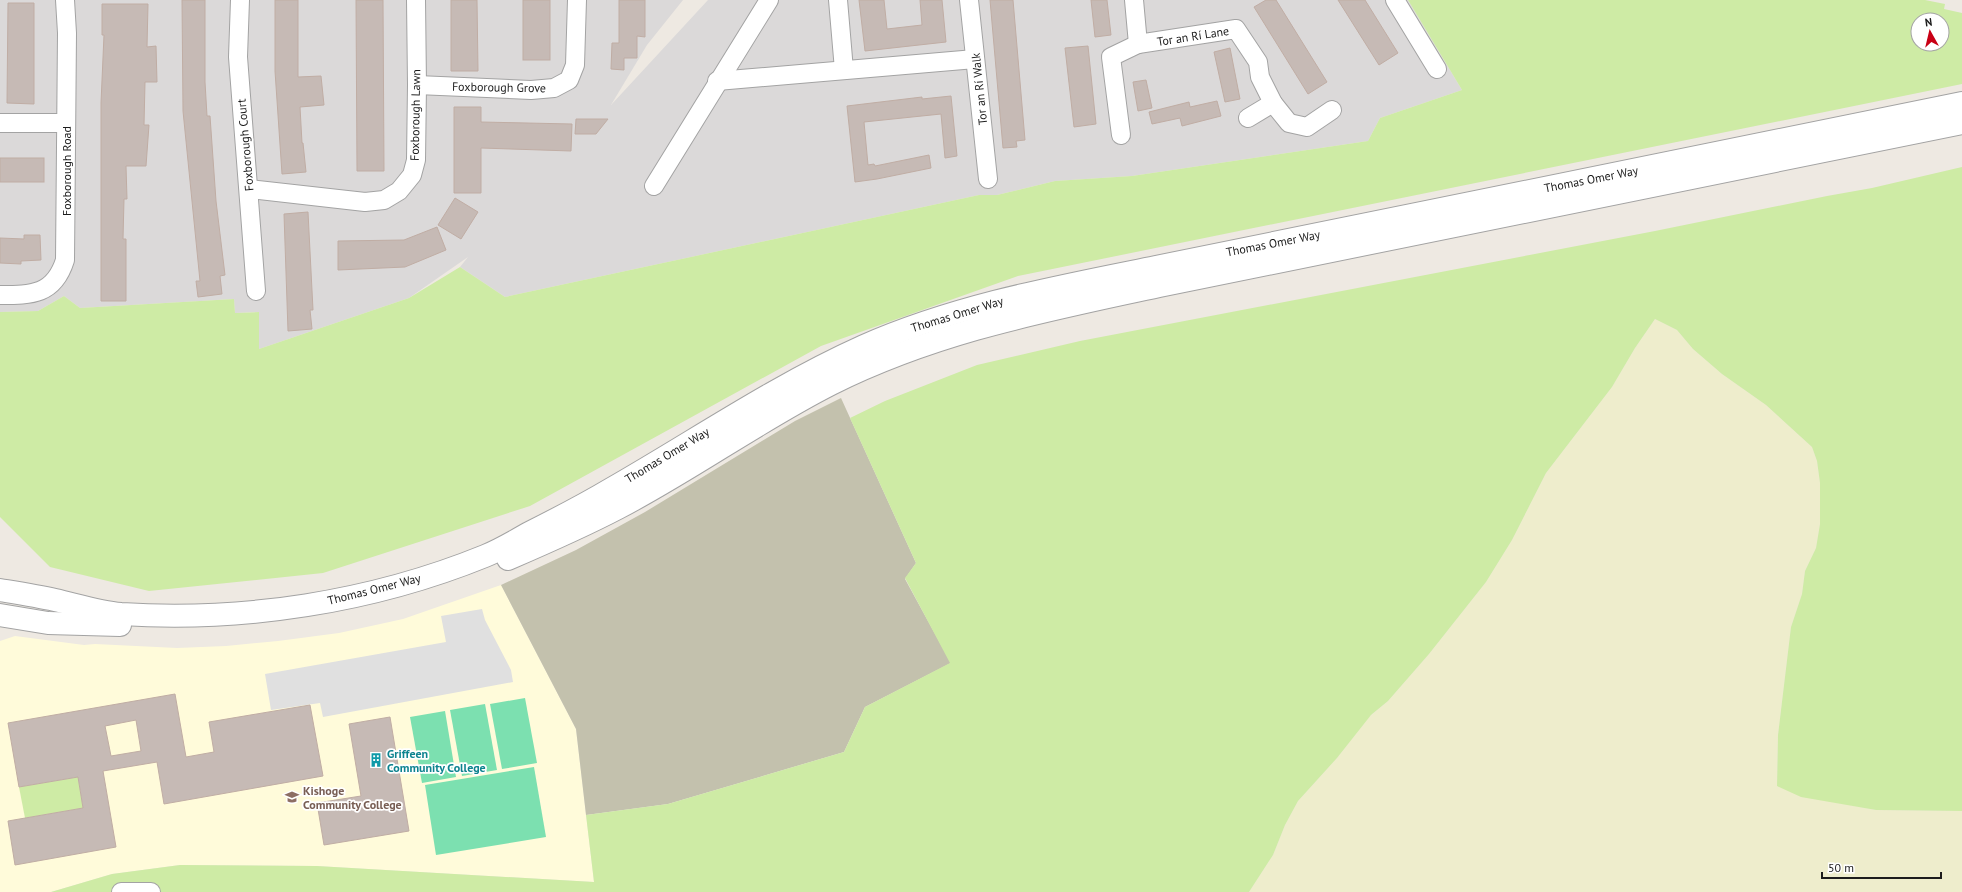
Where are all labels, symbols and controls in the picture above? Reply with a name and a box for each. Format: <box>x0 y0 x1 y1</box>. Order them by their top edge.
north arrow <box>1910 12 1950 52</box>
text: N <box>1924 15 1933 30</box>
street label: Tor an Rí Lane <box>1156 23 1230 49</box>
street label: Tor an Rí Walk <box>968 52 990 126</box>
street label: Foxborough Lawn <box>407 69 423 161</box>
street label: Foxborough Grove <box>452 79 546 95</box>
street label: Foxborough Court <box>233 98 257 192</box>
street label: Foxborough Road <box>59 126 74 216</box>
street label: Thomas Omer Way <box>1543 162 1640 195</box>
street label: Thomas Omer Way <box>1225 226 1322 259</box>
street label: Thomas Omer Way <box>909 293 1005 335</box>
street label: Thomas Omer Way <box>622 424 712 486</box>
street label: Thomas Omer Way <box>326 570 423 608</box>
place label: Griffeen Community College <box>387 746 486 775</box>
building icon: Griffeen Community College <box>368 752 384 768</box>
place label: Kishoge Community College <box>303 783 402 812</box>
school or university icon: Kishoge Community College <box>284 789 300 805</box>
scale bar <box>1822 854 1941 880</box>
text: 50 m <box>1828 860 1854 875</box>

